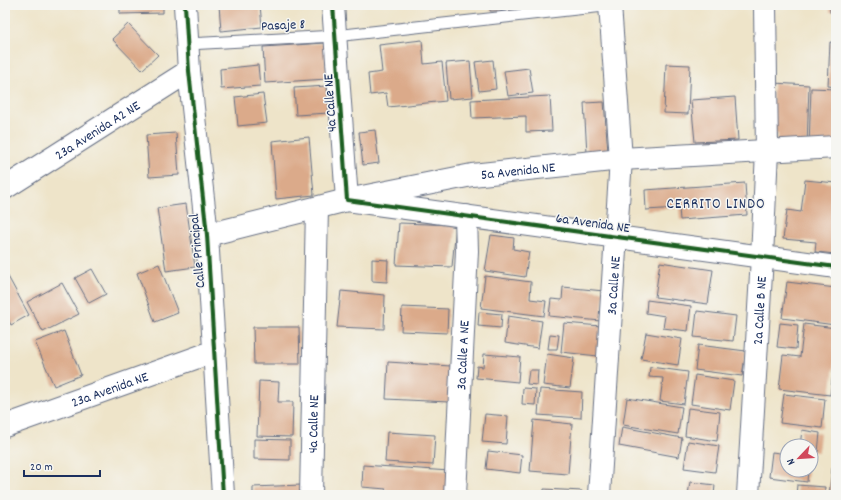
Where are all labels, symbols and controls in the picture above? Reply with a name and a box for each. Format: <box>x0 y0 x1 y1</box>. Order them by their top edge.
street label: Pasaje 8 <box>261 15 306 37</box>
street label: 4a Calle NE <box>319 72 343 133</box>
street label: 23a Avenida A2 NE <box>52 96 145 166</box>
street label: 5a Avenida NE <box>480 158 557 186</box>
district label: CERRITO LINDO <box>666 194 766 216</box>
street label: 6a Avenida NE <box>554 209 632 239</box>
street label: Calle Principal <box>185 212 211 289</box>
street label: 3a Calle NE <box>603 255 627 316</box>
street label: 2a Calle B NE <box>749 275 773 345</box>
street label: 3a Calle A NE <box>452 319 476 391</box>
street label: 23a Avenida NE <box>69 367 152 414</box>
street label: 4a Calle NE <box>304 394 325 453</box>
north arrow <box>779 438 819 478</box>
scale bar <box>24 452 100 478</box>
text: N <box>783 455 800 467</box>
text: 20 m <box>30 459 53 476</box>

